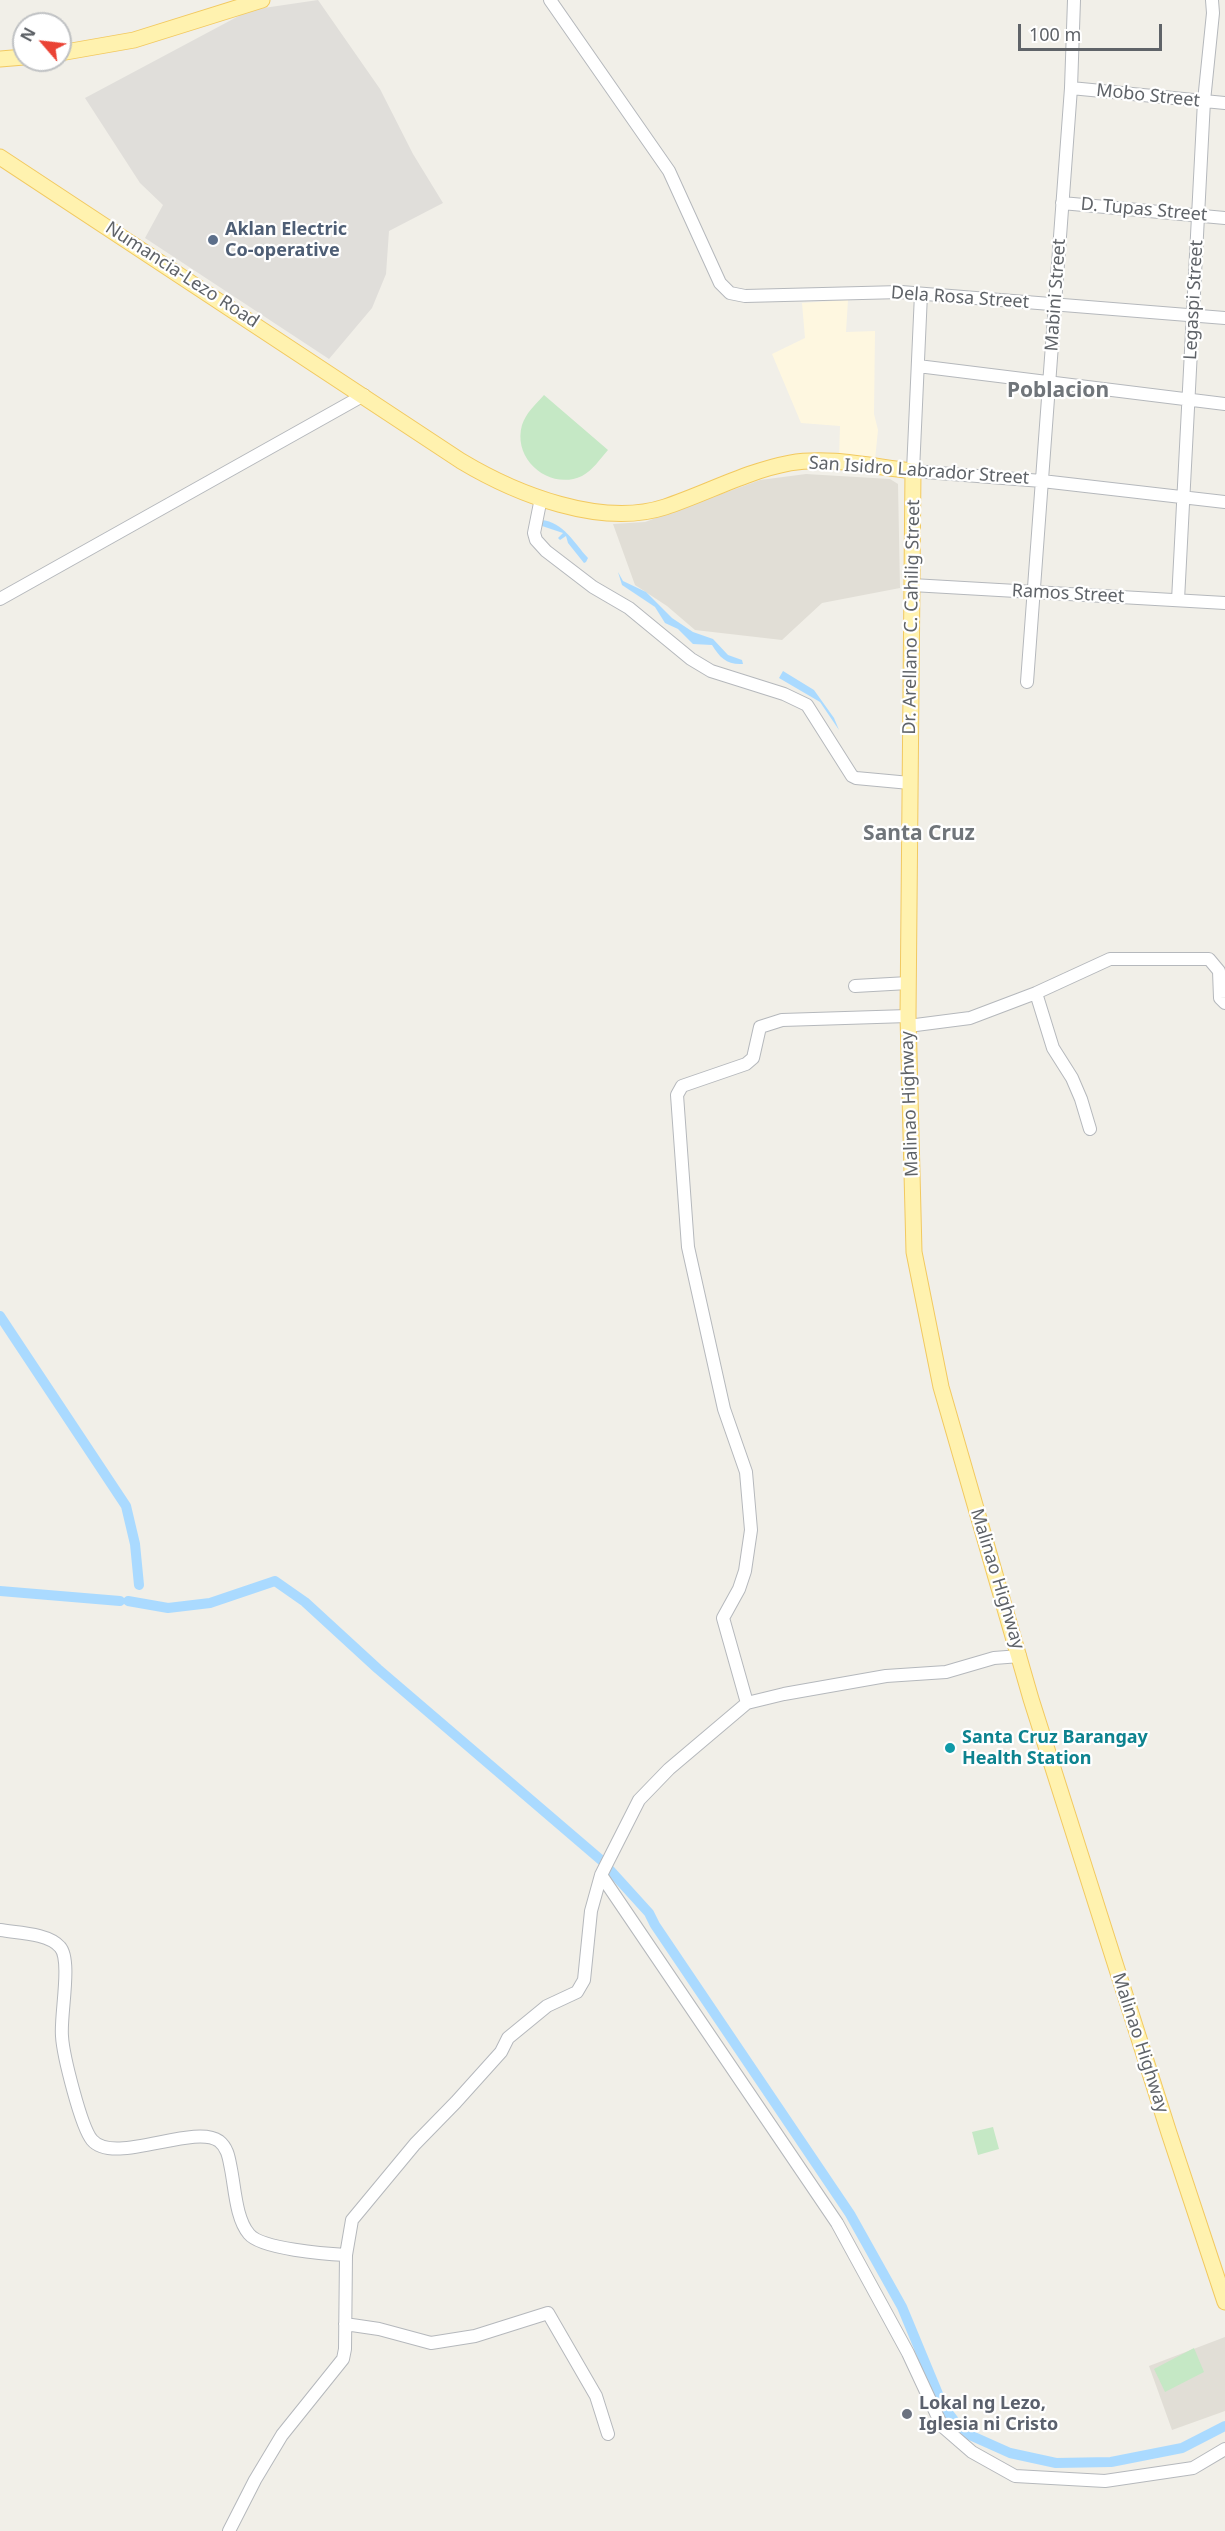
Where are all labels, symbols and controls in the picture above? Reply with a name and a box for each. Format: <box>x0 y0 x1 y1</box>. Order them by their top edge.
north arrow <box>12 12 72 72</box>
scale bar <box>1021 12 1165 50</box>
text: 100 m <box>1029 22 1081 46</box>
text: N <box>15 24 41 45</box>
street label: Mobo Street <box>1095 80 1201 112</box>
street label: D. Tupas Street <box>1080 194 1208 226</box>
street label: Numancia-Lezo Road <box>101 217 263 333</box>
place label: Aklan Electric Co-operative <box>225 219 347 262</box>
marker: Aklan Electric Co-operative <box>206 233 220 247</box>
street label: Mabini Street <box>1041 238 1071 352</box>
street label: Legaspi Street <box>1180 240 1208 360</box>
street label: Dela Rosa Street <box>890 282 1030 314</box>
district label: Poblacion <box>1007 378 1109 404</box>
street label: San Isidro Labrador Street <box>808 453 1030 489</box>
street label: Dr. Arellano C. Cahilig Street <box>899 499 925 735</box>
street label: Ramos Street <box>1011 580 1125 608</box>
district label: Santa Cruz <box>863 821 975 847</box>
street label: Malinao Highway <box>897 1031 923 1177</box>
street label: Malinao Highway <box>965 1506 1029 1652</box>
place label: Santa Cruz Barangay Health Station <box>962 1727 1148 1770</box>
marker: Santa Cruz Barangay Health Station <box>943 1741 957 1755</box>
street label: Malinao Highway <box>1107 1970 1173 2116</box>
place label: Lokal ng Lezo, Iglesia ni Cristo <box>919 2393 1058 2436</box>
marker: Lokal ng Lezo, Iglesia ni Cristo <box>900 2407 914 2421</box>

